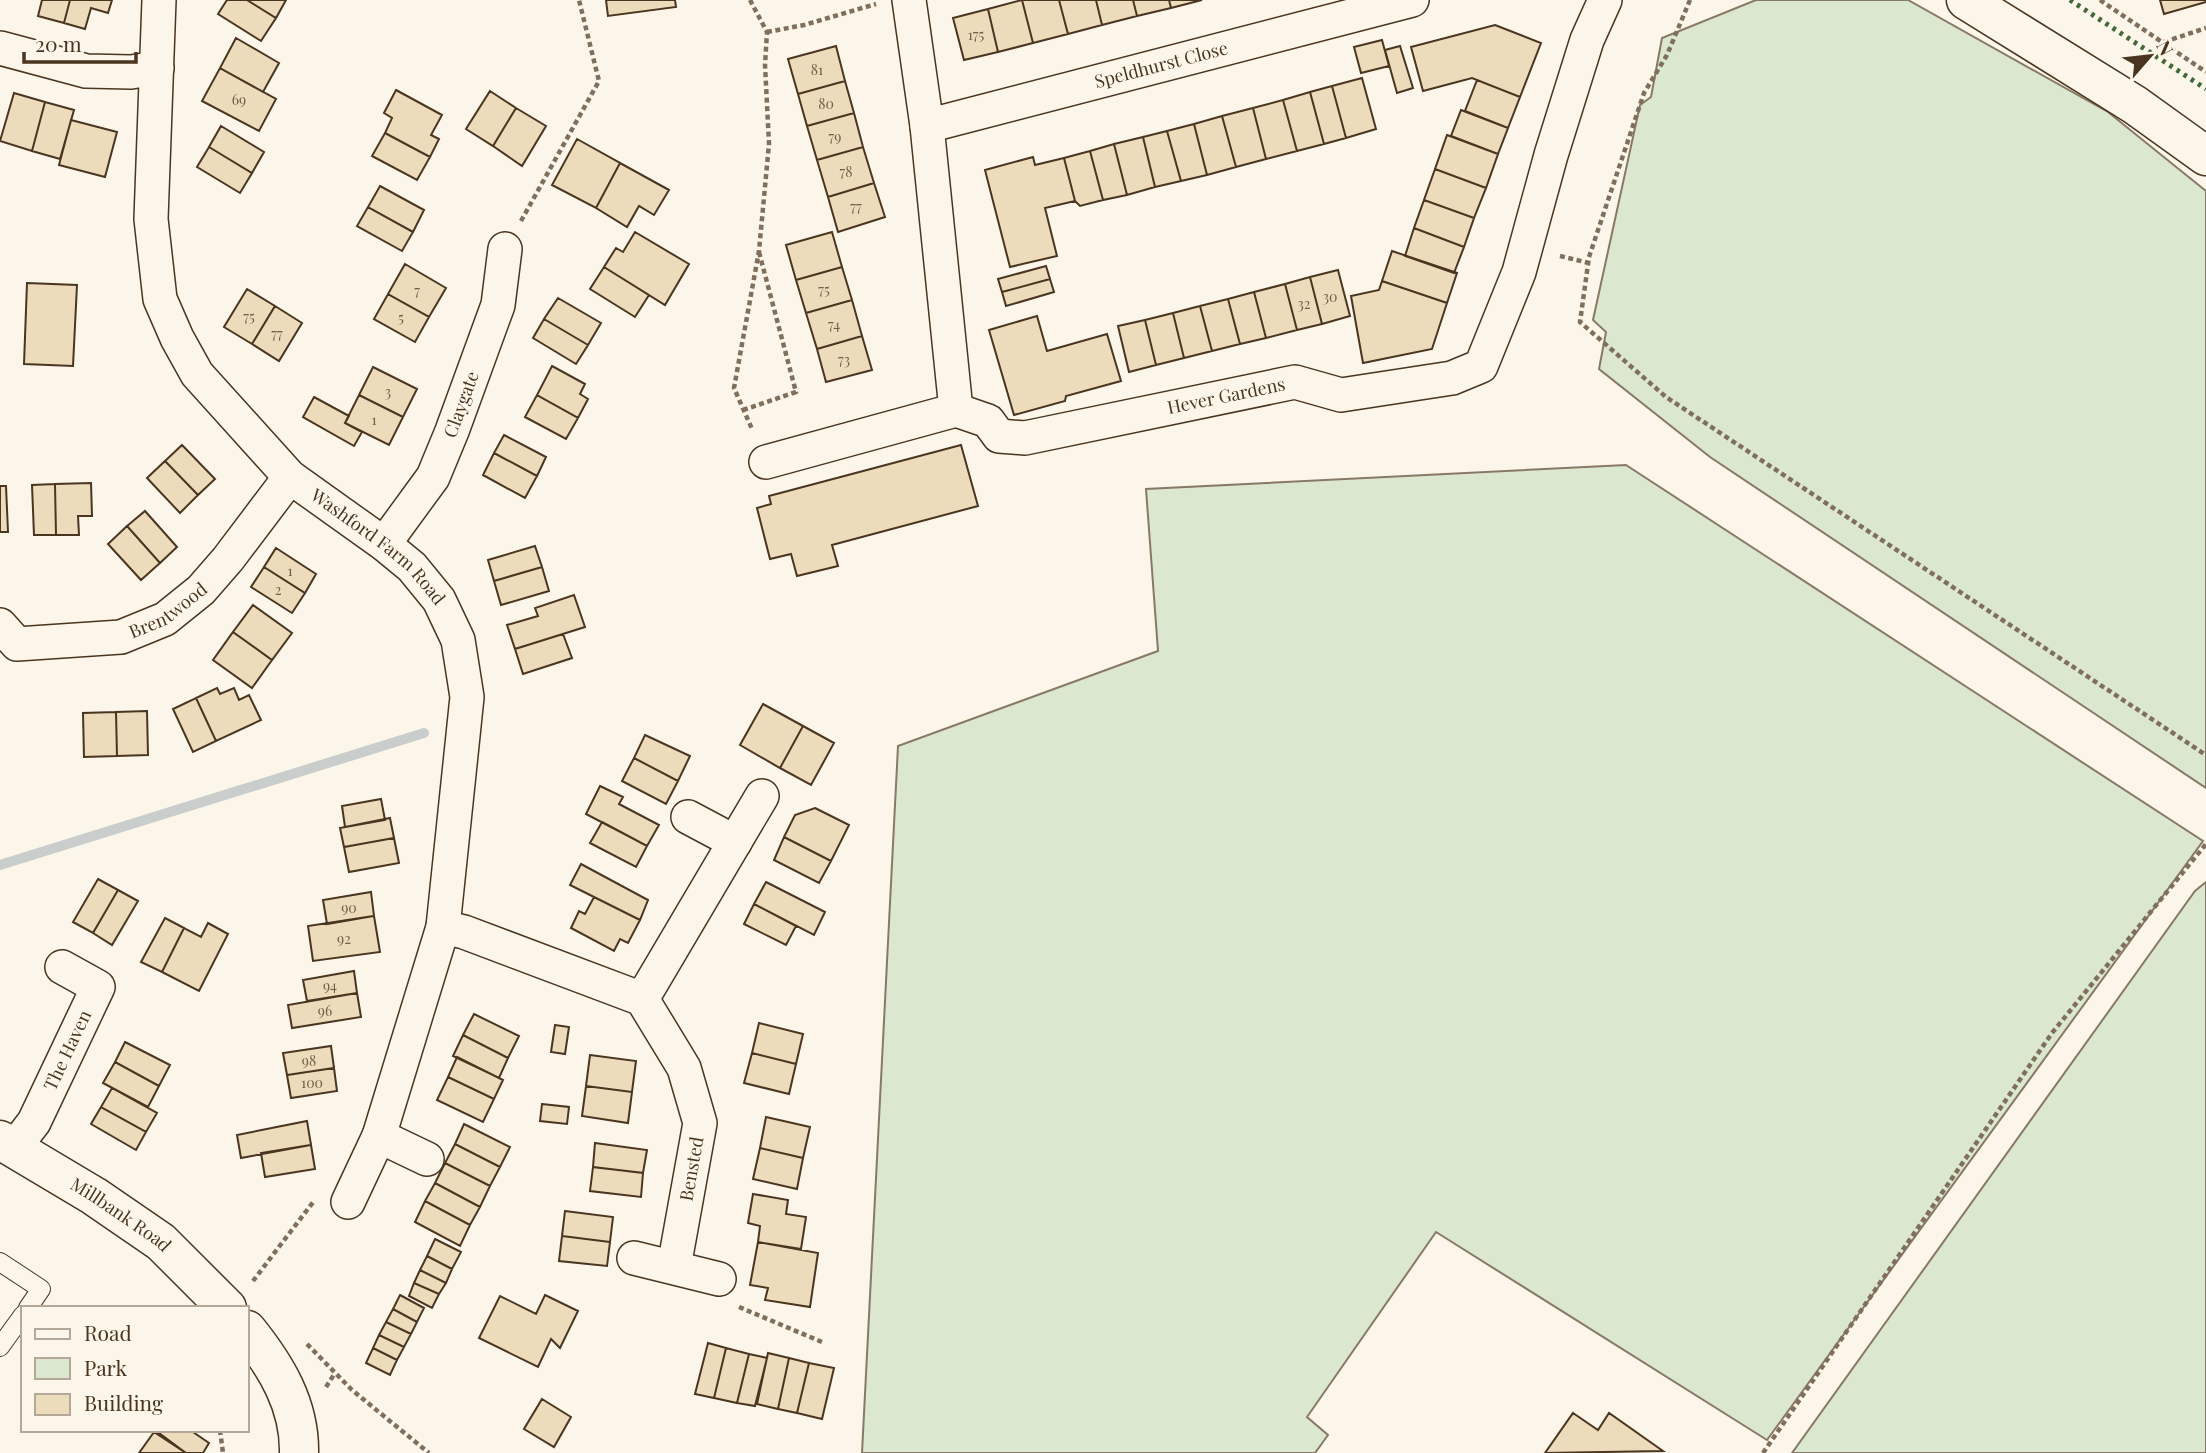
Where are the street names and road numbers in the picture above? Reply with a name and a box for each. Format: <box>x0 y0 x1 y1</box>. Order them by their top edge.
street label: Speldhurst Close <box>1092 35 1230 93</box>
street label: Claygate <box>438 368 484 441</box>
street label: Hever Gardens <box>1165 371 1287 419</box>
street label: Washford Farm Road <box>306 482 452 610</box>
street label: Brentwood <box>125 576 212 643</box>
street label: The Haven <box>38 1006 96 1094</box>
street label: Bensted <box>674 1134 709 1203</box>
street label: Millbank Road <box>66 1172 177 1257</box>

